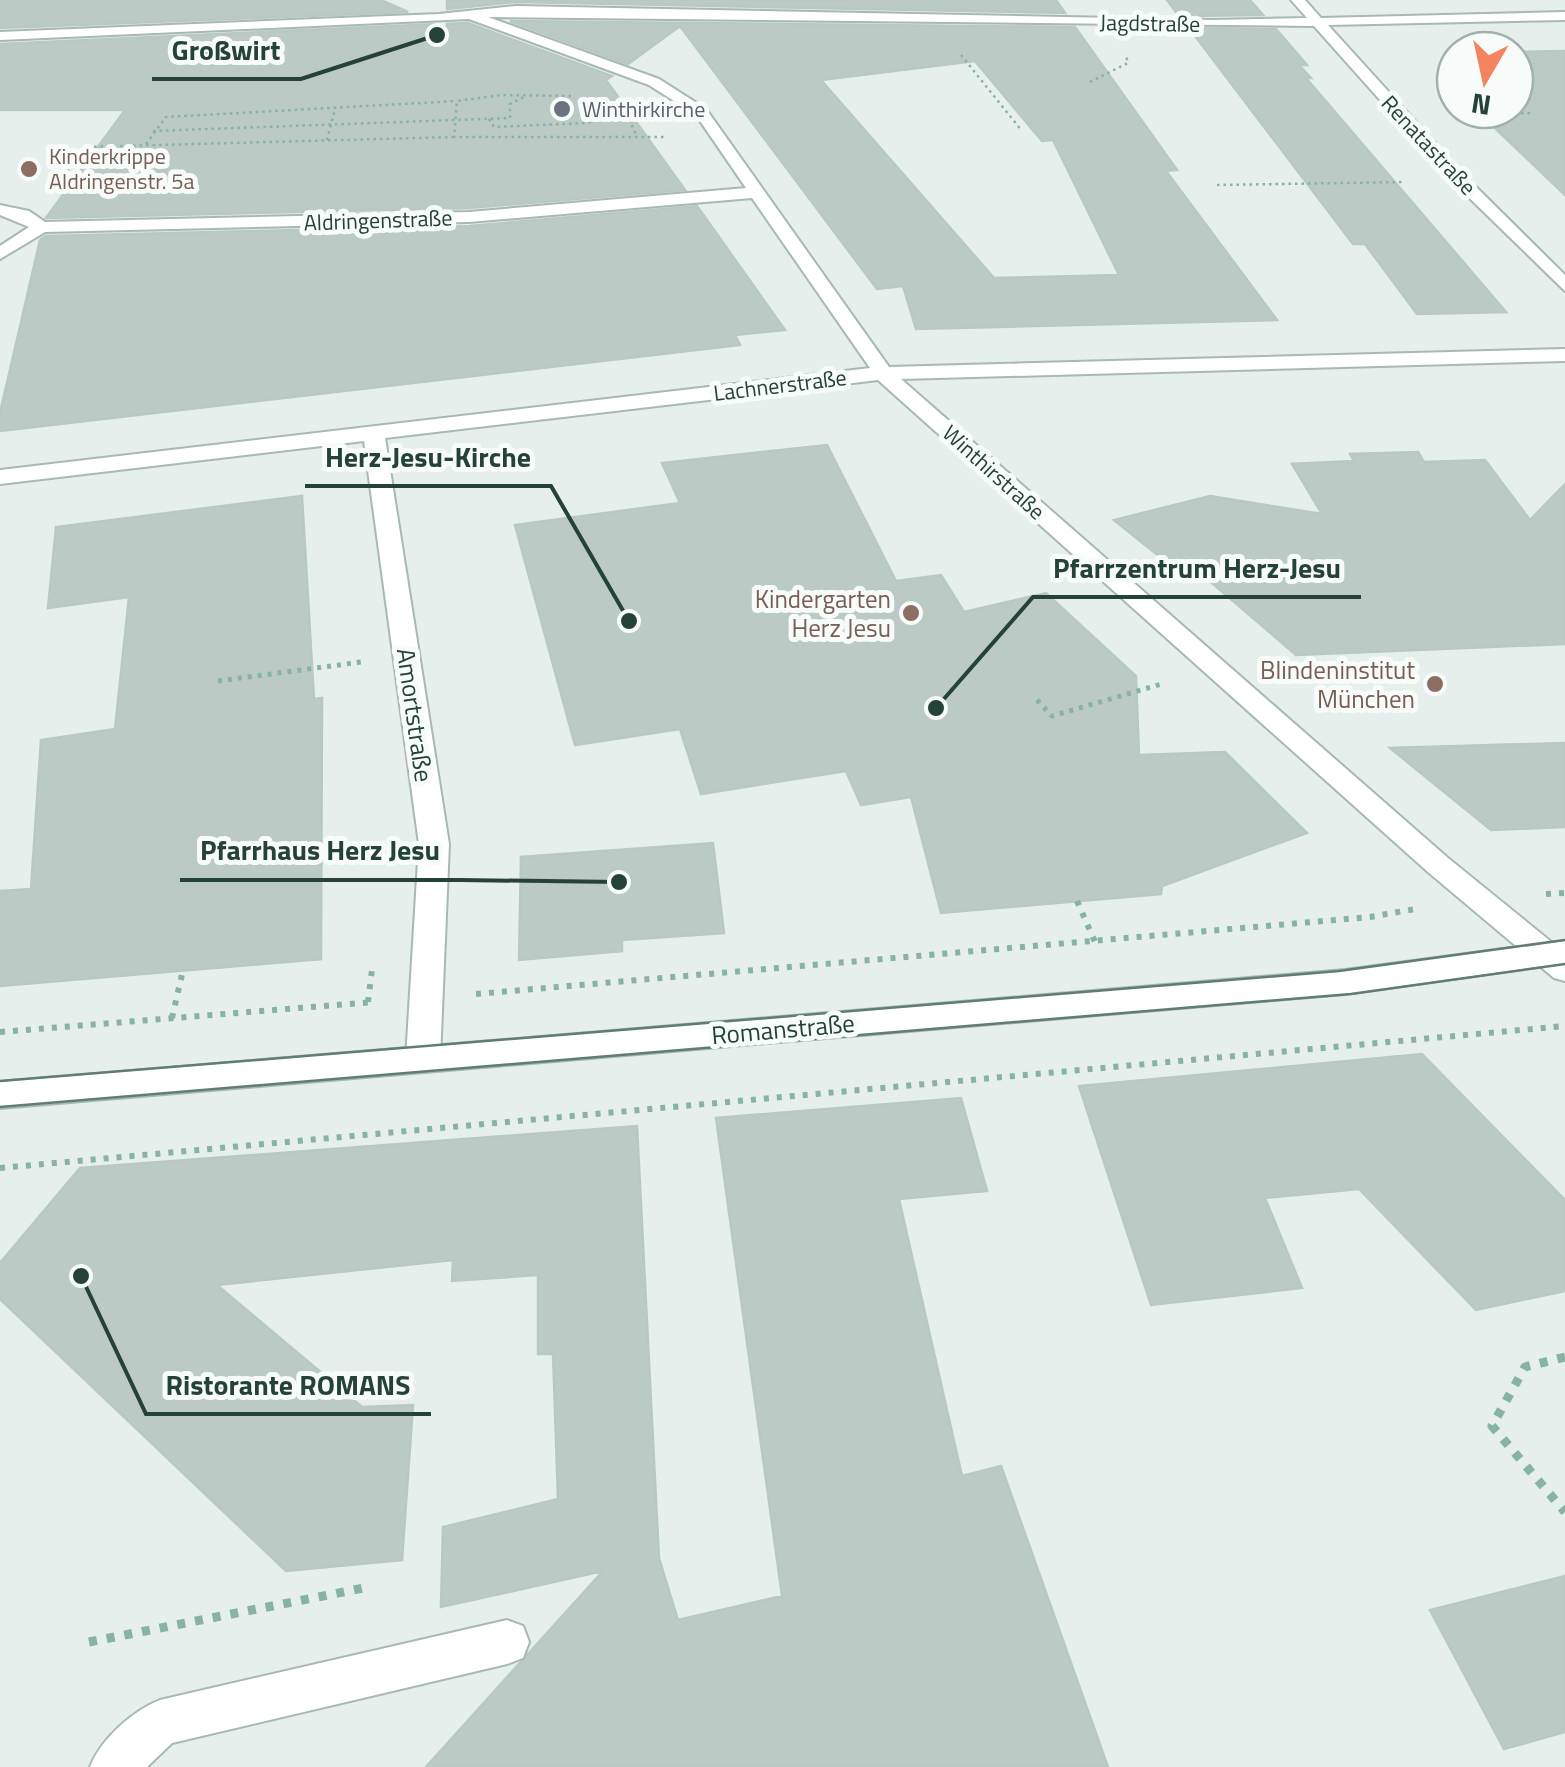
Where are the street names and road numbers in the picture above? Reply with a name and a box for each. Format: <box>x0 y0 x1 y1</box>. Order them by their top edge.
street label: Jagdstraße <box>1099 5 1201 41</box>
street label: Renatastraße <box>1373 87 1485 203</box>
street label: Aldringenstraße <box>303 200 453 240</box>
street label: Lachnerstraße <box>712 360 848 410</box>
street label: Winthirstraße <box>935 416 1053 528</box>
street label: Amortstraße <box>387 646 443 784</box>
street label: Romanstraße <box>710 1004 856 1054</box>

